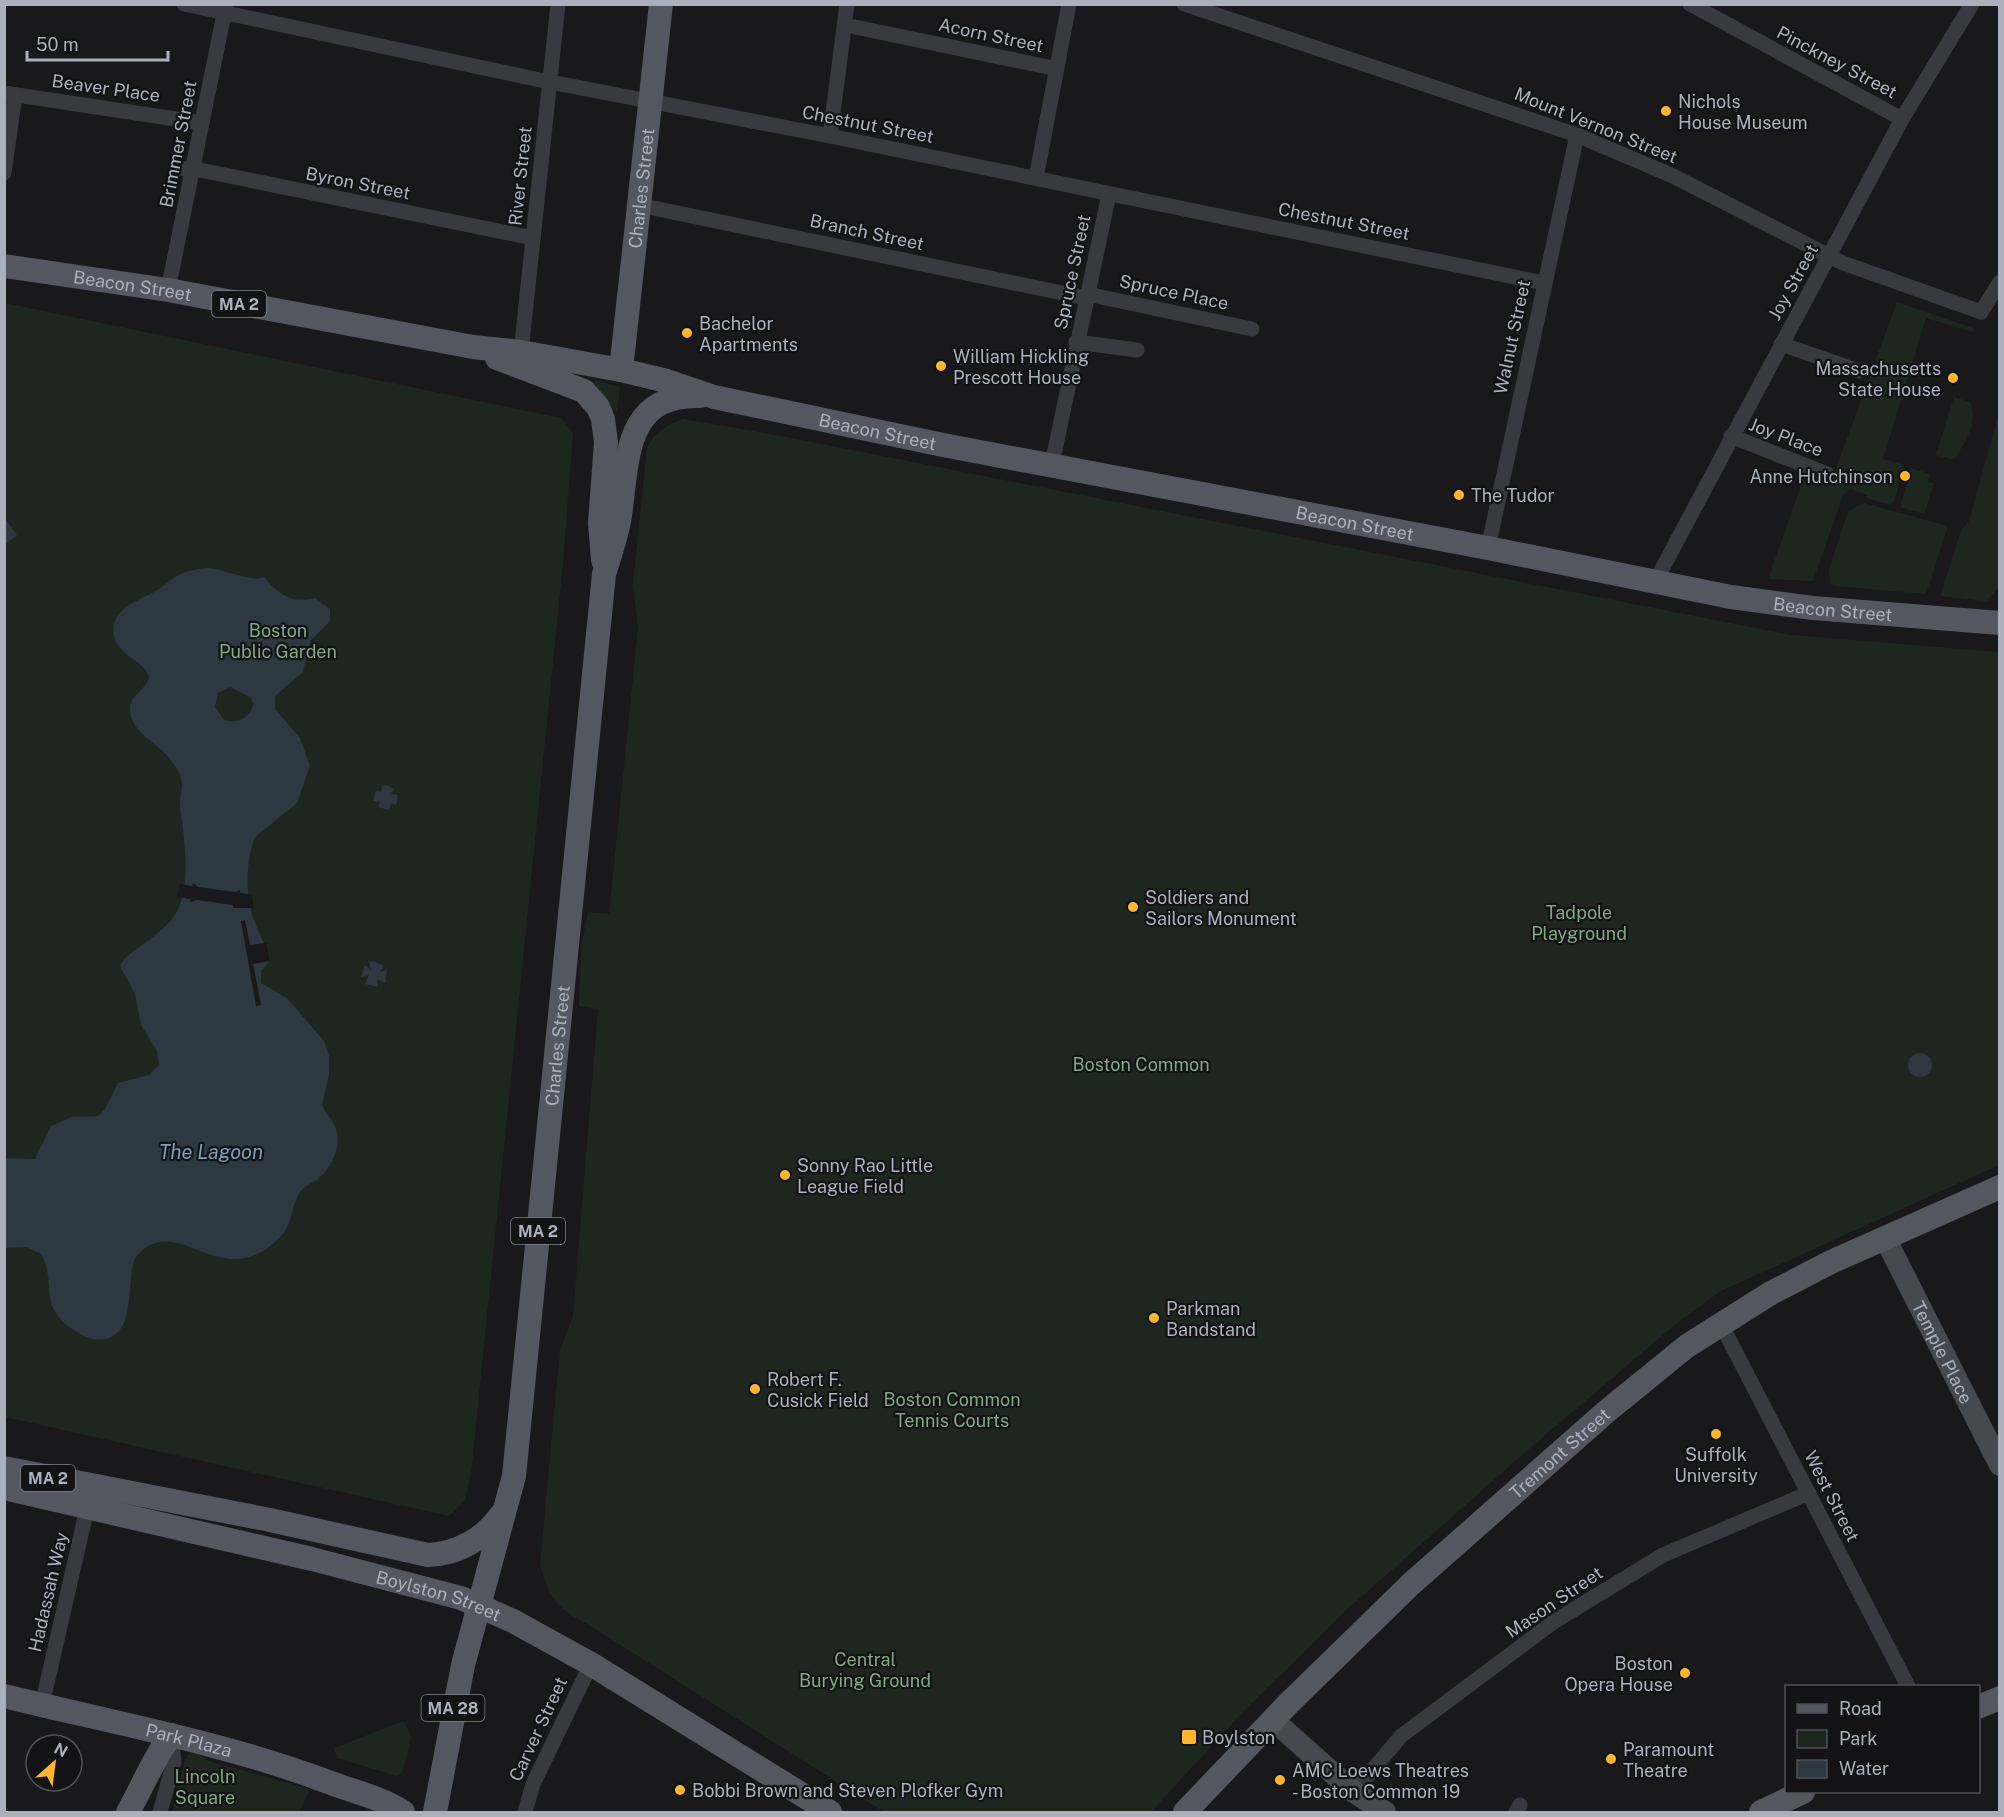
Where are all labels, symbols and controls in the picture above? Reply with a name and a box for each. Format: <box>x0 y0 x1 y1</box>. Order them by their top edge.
street label: Acorn Street <box>937 14 1045 56</box>
street label: Pinckney Street <box>1773 21 1901 103</box>
scale bar <box>27 24 168 62</box>
text: 50 m <box>36 34 79 55</box>
street label: Beaver Place <box>51 70 161 106</box>
street label: Brimmer Street <box>155 79 201 209</box>
street label: Mount Vernon Street <box>1511 83 1681 167</box>
place label: Nichols House Museum <box>1678 91 1808 133</box>
street label: Chestnut Street <box>800 101 936 147</box>
marker: Nichols House Museum <box>1659 104 1673 118</box>
street label: River Street <box>504 125 536 227</box>
street label: Charles Street <box>624 127 658 249</box>
street label: Byron Street <box>304 163 412 203</box>
street label: Chestnut Street <box>1276 198 1412 244</box>
street label: Branch Street <box>808 210 926 254</box>
street label: Spruce Street <box>1050 213 1094 331</box>
street label: Joy Street <box>1764 240 1822 324</box>
street label: Beacon Street <box>72 266 194 305</box>
street label: Spruce Place <box>1117 270 1231 314</box>
street label: Walnut Street <box>1490 278 1534 396</box>
road number: MA 2 <box>212 291 266 317</box>
place label: Bachelor Apartments <box>699 313 798 355</box>
marker: Bachelor Apartments <box>680 326 694 340</box>
place label: William Hickling Prescott House <box>953 346 1089 388</box>
place label: Massachusetts State House <box>1816 358 1941 400</box>
marker: William Hickling Prescott House <box>934 359 948 373</box>
marker: Massachusetts State House <box>1946 371 1960 385</box>
street label: Beacon Street <box>817 409 938 454</box>
street label: Joy Place <box>1746 413 1826 461</box>
place label: Anne Hutchinson <box>1749 466 1893 487</box>
marker: Anne Hutchinson <box>1898 469 1912 483</box>
place label: The Tudor <box>1471 485 1555 506</box>
marker: The Tudor <box>1452 488 1466 502</box>
street label: Beacon Street <box>1294 501 1416 544</box>
street label: Beacon Street <box>1772 592 1893 625</box>
park label: Boston Public Garden <box>219 620 337 662</box>
place label: Soldiers and Sailors Monument <box>1145 887 1297 929</box>
marker: Soldiers and Sailors Monument <box>1126 900 1140 914</box>
park label: Tadpole Playground <box>1531 902 1627 944</box>
street label: Charles Street <box>540 984 573 1107</box>
park label: Boston Common <box>1072 1054 1210 1075</box>
water label: The Lagoon <box>159 1140 263 1164</box>
place label: Sonny Rao Little League Field <box>797 1155 933 1197</box>
marker: Sonny Rao Little League Field <box>778 1168 792 1182</box>
road number: MA 2 <box>511 1218 565 1244</box>
street label: Temple Place <box>1908 1297 1978 1407</box>
place label: Parkman Bandstand <box>1166 1298 1256 1340</box>
marker: Parkman Bandstand <box>1147 1311 1161 1325</box>
place label: Robert F. Cusick Field <box>767 1369 869 1411</box>
marker: Robert F. Cusick Field <box>748 1382 762 1396</box>
park label: Boston Common Tennis Courts <box>883 1389 1021 1431</box>
street label: Tremont Street <box>1505 1403 1614 1503</box>
marker: Suffolk University <box>1709 1427 1723 1441</box>
place label: Suffolk University <box>1674 1444 1758 1486</box>
street label: West Street <box>1800 1447 1864 1545</box>
road number: MA 2 <box>21 1465 75 1491</box>
street label: Hadassah Way <box>24 1530 72 1654</box>
street label: Mason Street <box>1502 1562 1606 1642</box>
street label: Boylston Street <box>374 1566 505 1625</box>
park label: Central Burying Ground <box>799 1649 931 1691</box>
place label: Boston Opera House <box>1564 1653 1673 1695</box>
marker: Boston Opera House <box>1678 1666 1692 1680</box>
street label: Carver Street <box>505 1674 571 1784</box>
legend <box>1785 1685 1980 1793</box>
road number: MA 28 <box>422 1695 484 1721</box>
text: Road <box>1839 1698 1882 1719</box>
street label: Park Plaza <box>144 1719 234 1761</box>
place label: Boylston <box>1202 1727 1275 1748</box>
marker: Boylston <box>1180 1728 1198 1746</box>
text: Park <box>1839 1728 1877 1749</box>
north arrow <box>24 1733 84 1793</box>
text: N <box>51 1739 71 1762</box>
place label: Paramount Theatre <box>1623 1739 1714 1781</box>
marker: Paramount Theatre <box>1604 1752 1618 1766</box>
text: Water <box>1839 1758 1889 1779</box>
place label: AMC Loews Theatres - Boston Common 19 <box>1292 1760 1469 1802</box>
park label: Lincoln Square <box>174 1766 236 1808</box>
marker: AMC Loews Theatres - Boston Common 19 <box>1273 1773 1287 1787</box>
place label: Bobbi Brown and Steven Plofker Gym <box>692 1780 1003 1801</box>
marker: Bobbi Brown and Steven Plofker Gym <box>673 1783 687 1797</box>

